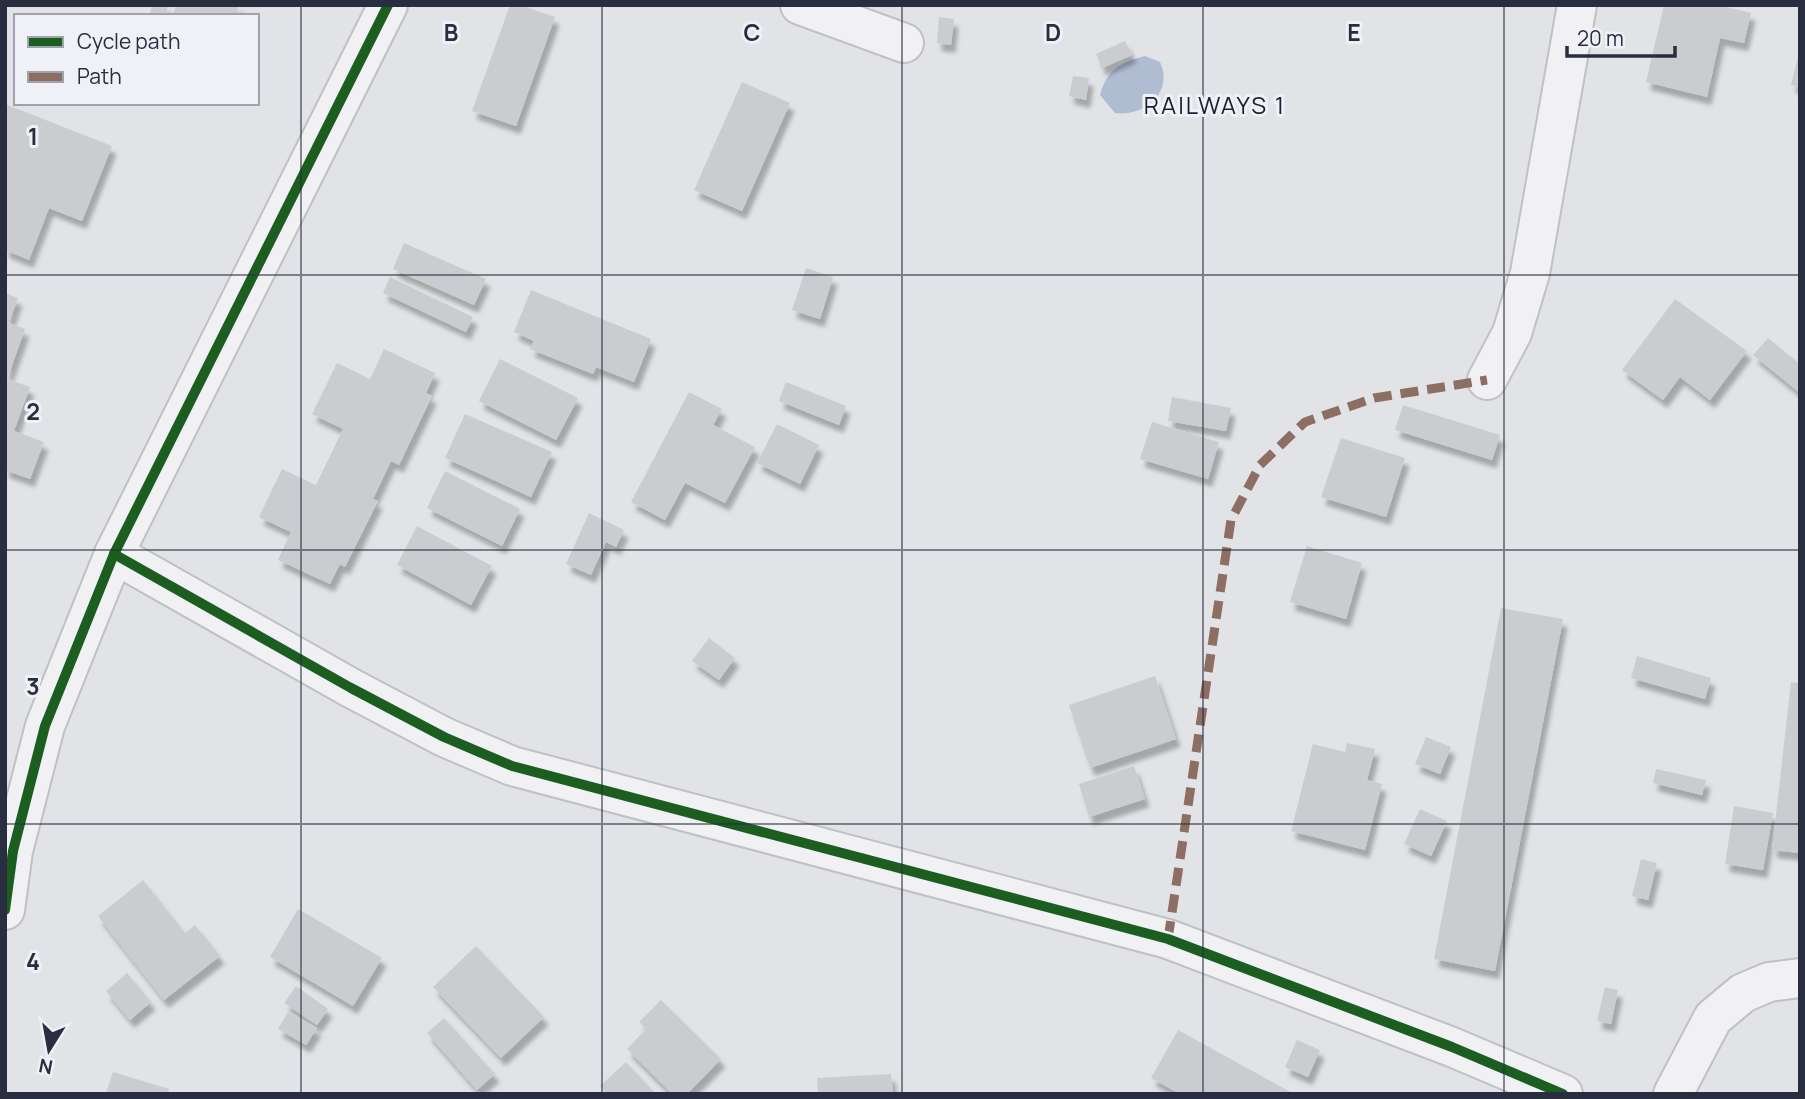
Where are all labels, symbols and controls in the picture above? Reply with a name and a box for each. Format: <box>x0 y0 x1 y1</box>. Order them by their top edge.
legend <box>14 14 259 105</box>
scale bar <box>1567 14 1675 58</box>
text: B <box>444 16 458 48</box>
text: C <box>744 16 761 48</box>
text: D <box>1045 16 1061 48</box>
text: E <box>1347 16 1361 48</box>
text: 20 m <box>1577 24 1624 52</box>
text: Cycle path <box>77 27 180 55</box>
text: Path <box>77 62 122 90</box>
district label: RAILWAYS 1 <box>1144 88 1286 121</box>
text: 1 <box>28 120 38 152</box>
text: 2 <box>26 395 40 427</box>
text: 3 <box>26 670 40 702</box>
text: 4 <box>26 945 40 977</box>
north arrow <box>14 1015 84 1085</box>
text: N <box>37 1053 55 1081</box>

